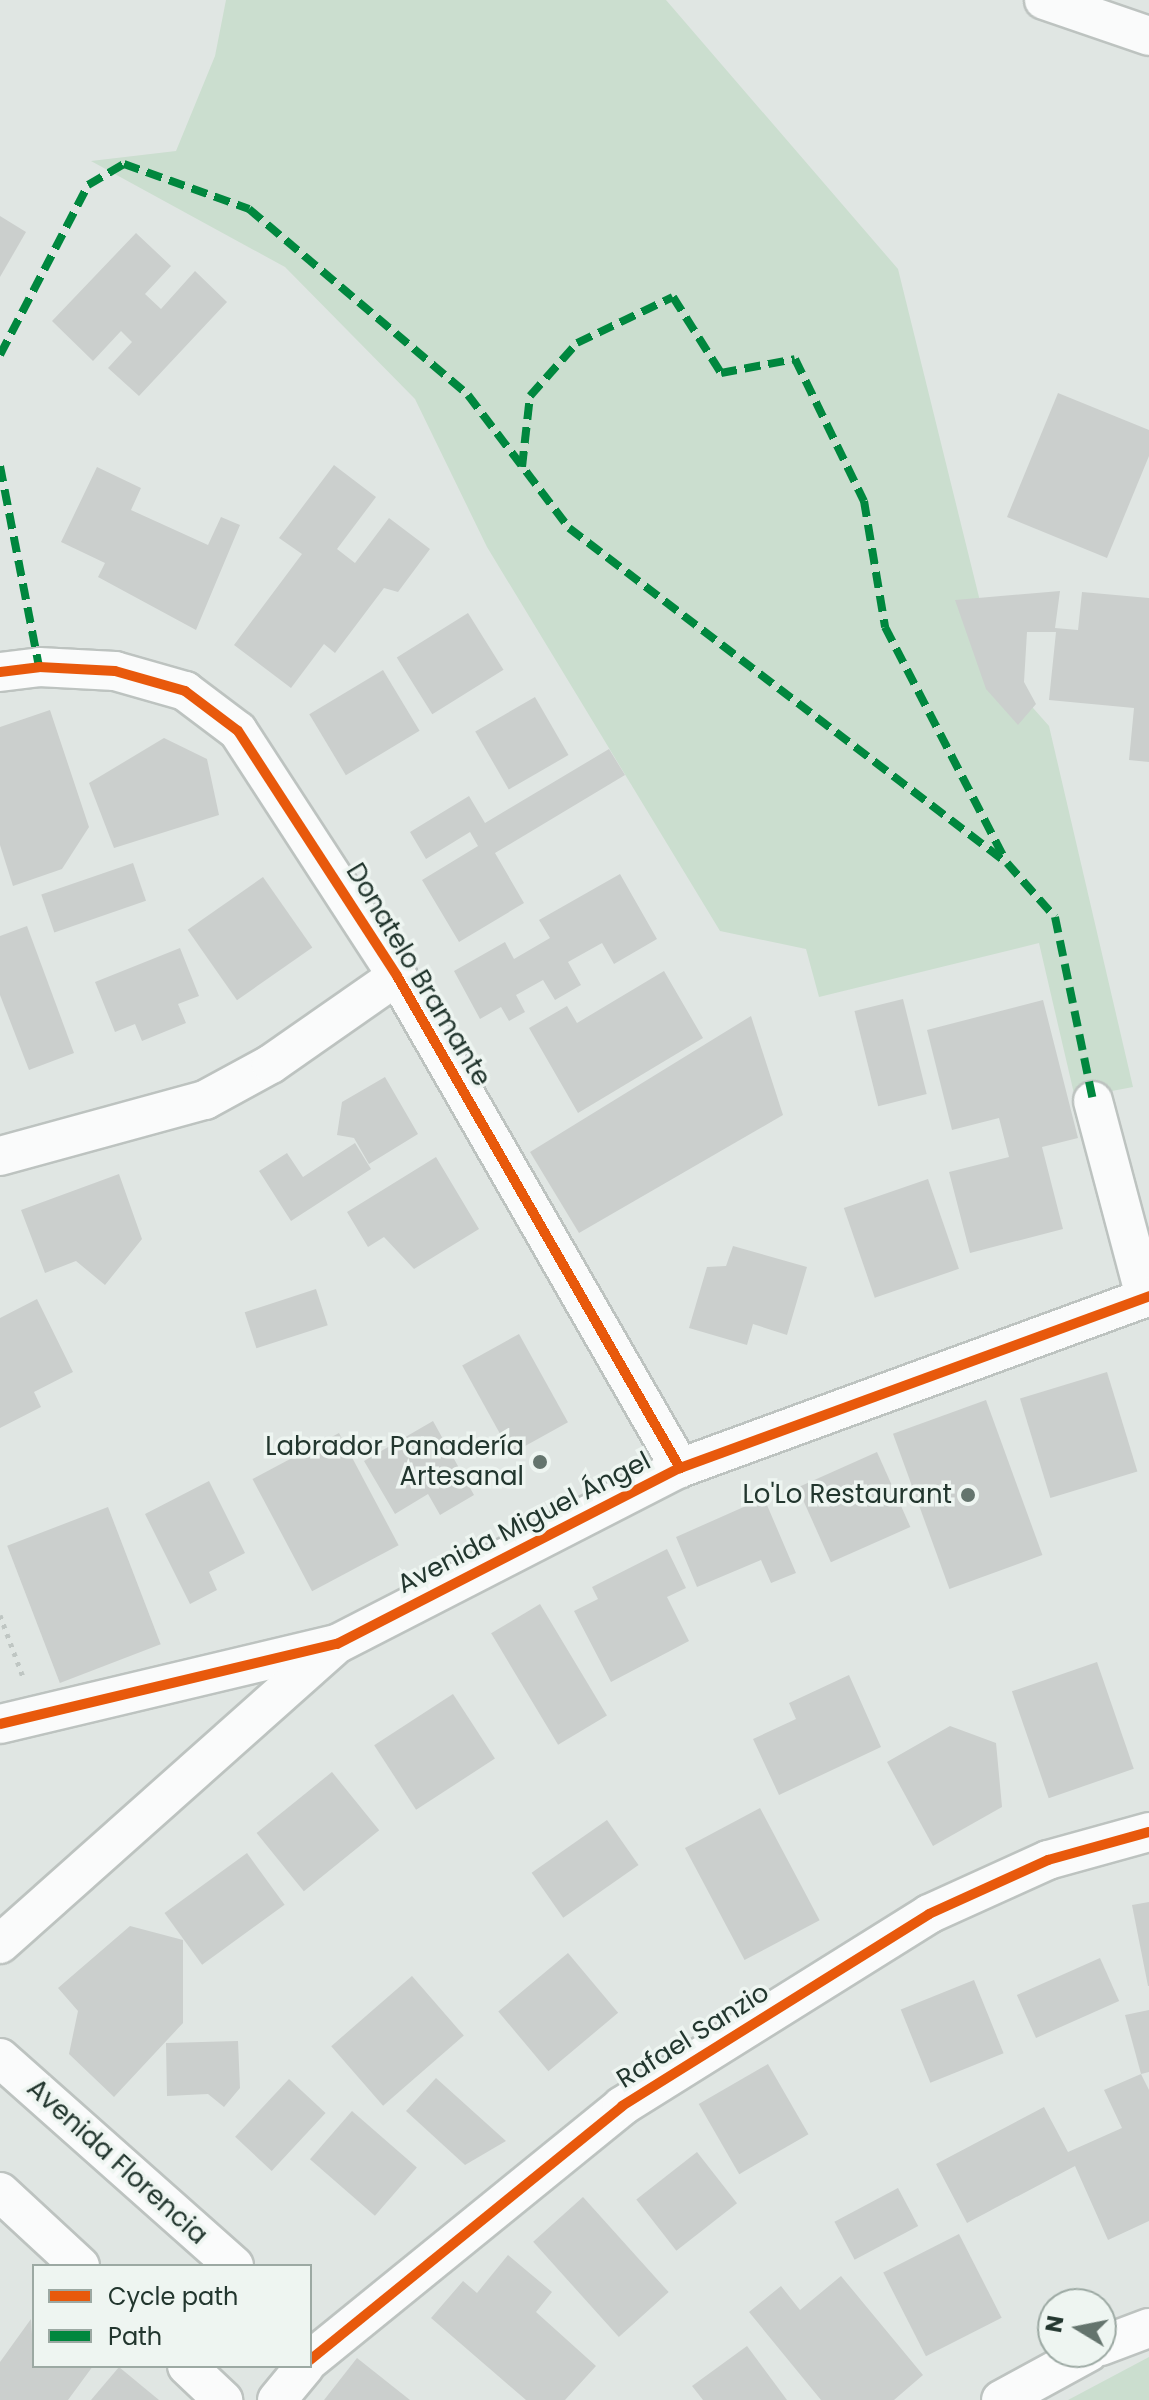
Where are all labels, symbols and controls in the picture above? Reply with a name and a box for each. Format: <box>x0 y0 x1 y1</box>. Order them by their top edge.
street label: Donatelo Bramante <box>339 858 497 1092</box>
place label: Labrador Panadería Artesanal <box>265 1431 524 1492</box>
street label: Avenida Miguel Ángel <box>392 1446 656 1600</box>
marker: Labrador Panadería Artesanal <box>531 1453 549 1471</box>
place label: Lo'Lo Restaurant <box>743 1479 952 1511</box>
marker: Lo'Lo Restaurant <box>959 1486 977 1504</box>
street label: Rafael Sanzio <box>611 1977 775 2095</box>
street label: Avenida Florencia <box>20 2073 214 2251</box>
legend <box>32 2264 312 2368</box>
text: Cycle path <box>108 2280 238 2313</box>
north arrow <box>1037 2288 1117 2368</box>
text: N <box>1038 2313 1072 2335</box>
text: Path <box>108 2320 162 2353</box>

